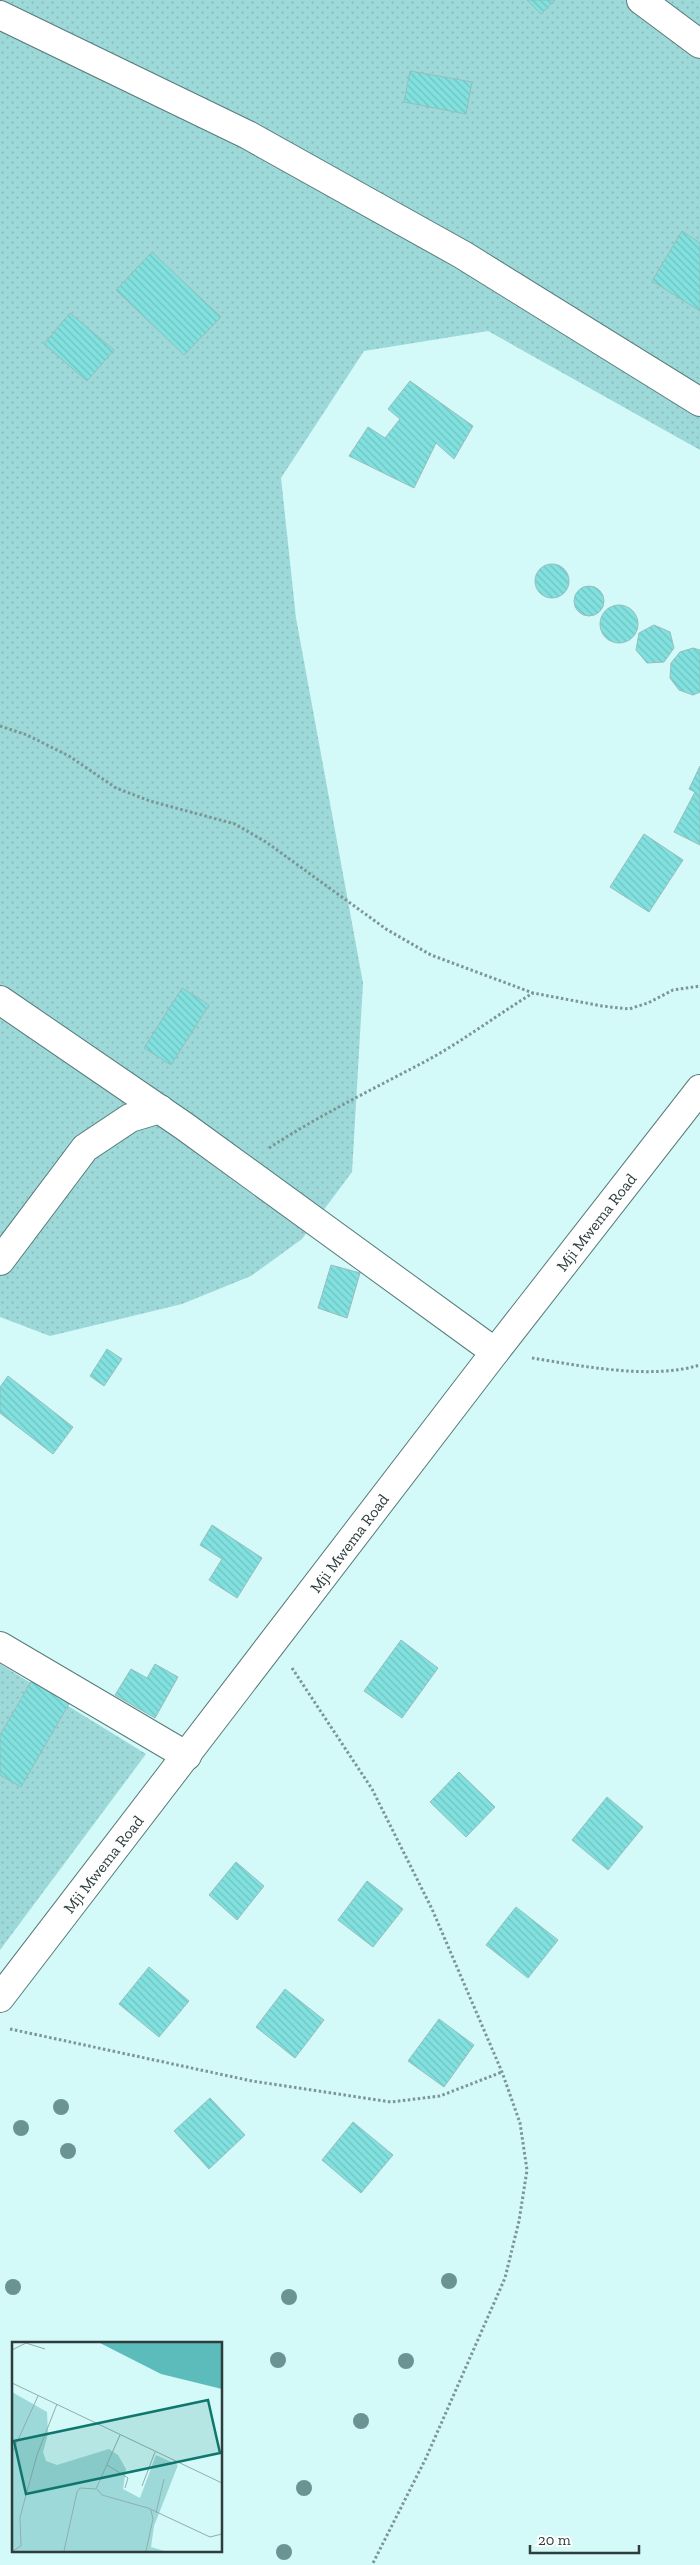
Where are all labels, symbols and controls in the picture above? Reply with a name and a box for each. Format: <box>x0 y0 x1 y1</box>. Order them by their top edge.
street label: Mji Mwema Road <box>552 1169 641 1275</box>
street label: Mji Mwema Road <box>306 1490 393 1596</box>
street label: Mji Mwema Road <box>59 1811 148 1917</box>
inset map <box>12 2342 222 2552</box>
scale bar <box>530 2522 639 2554</box>
text: 20 m <box>538 2531 571 2549</box>

